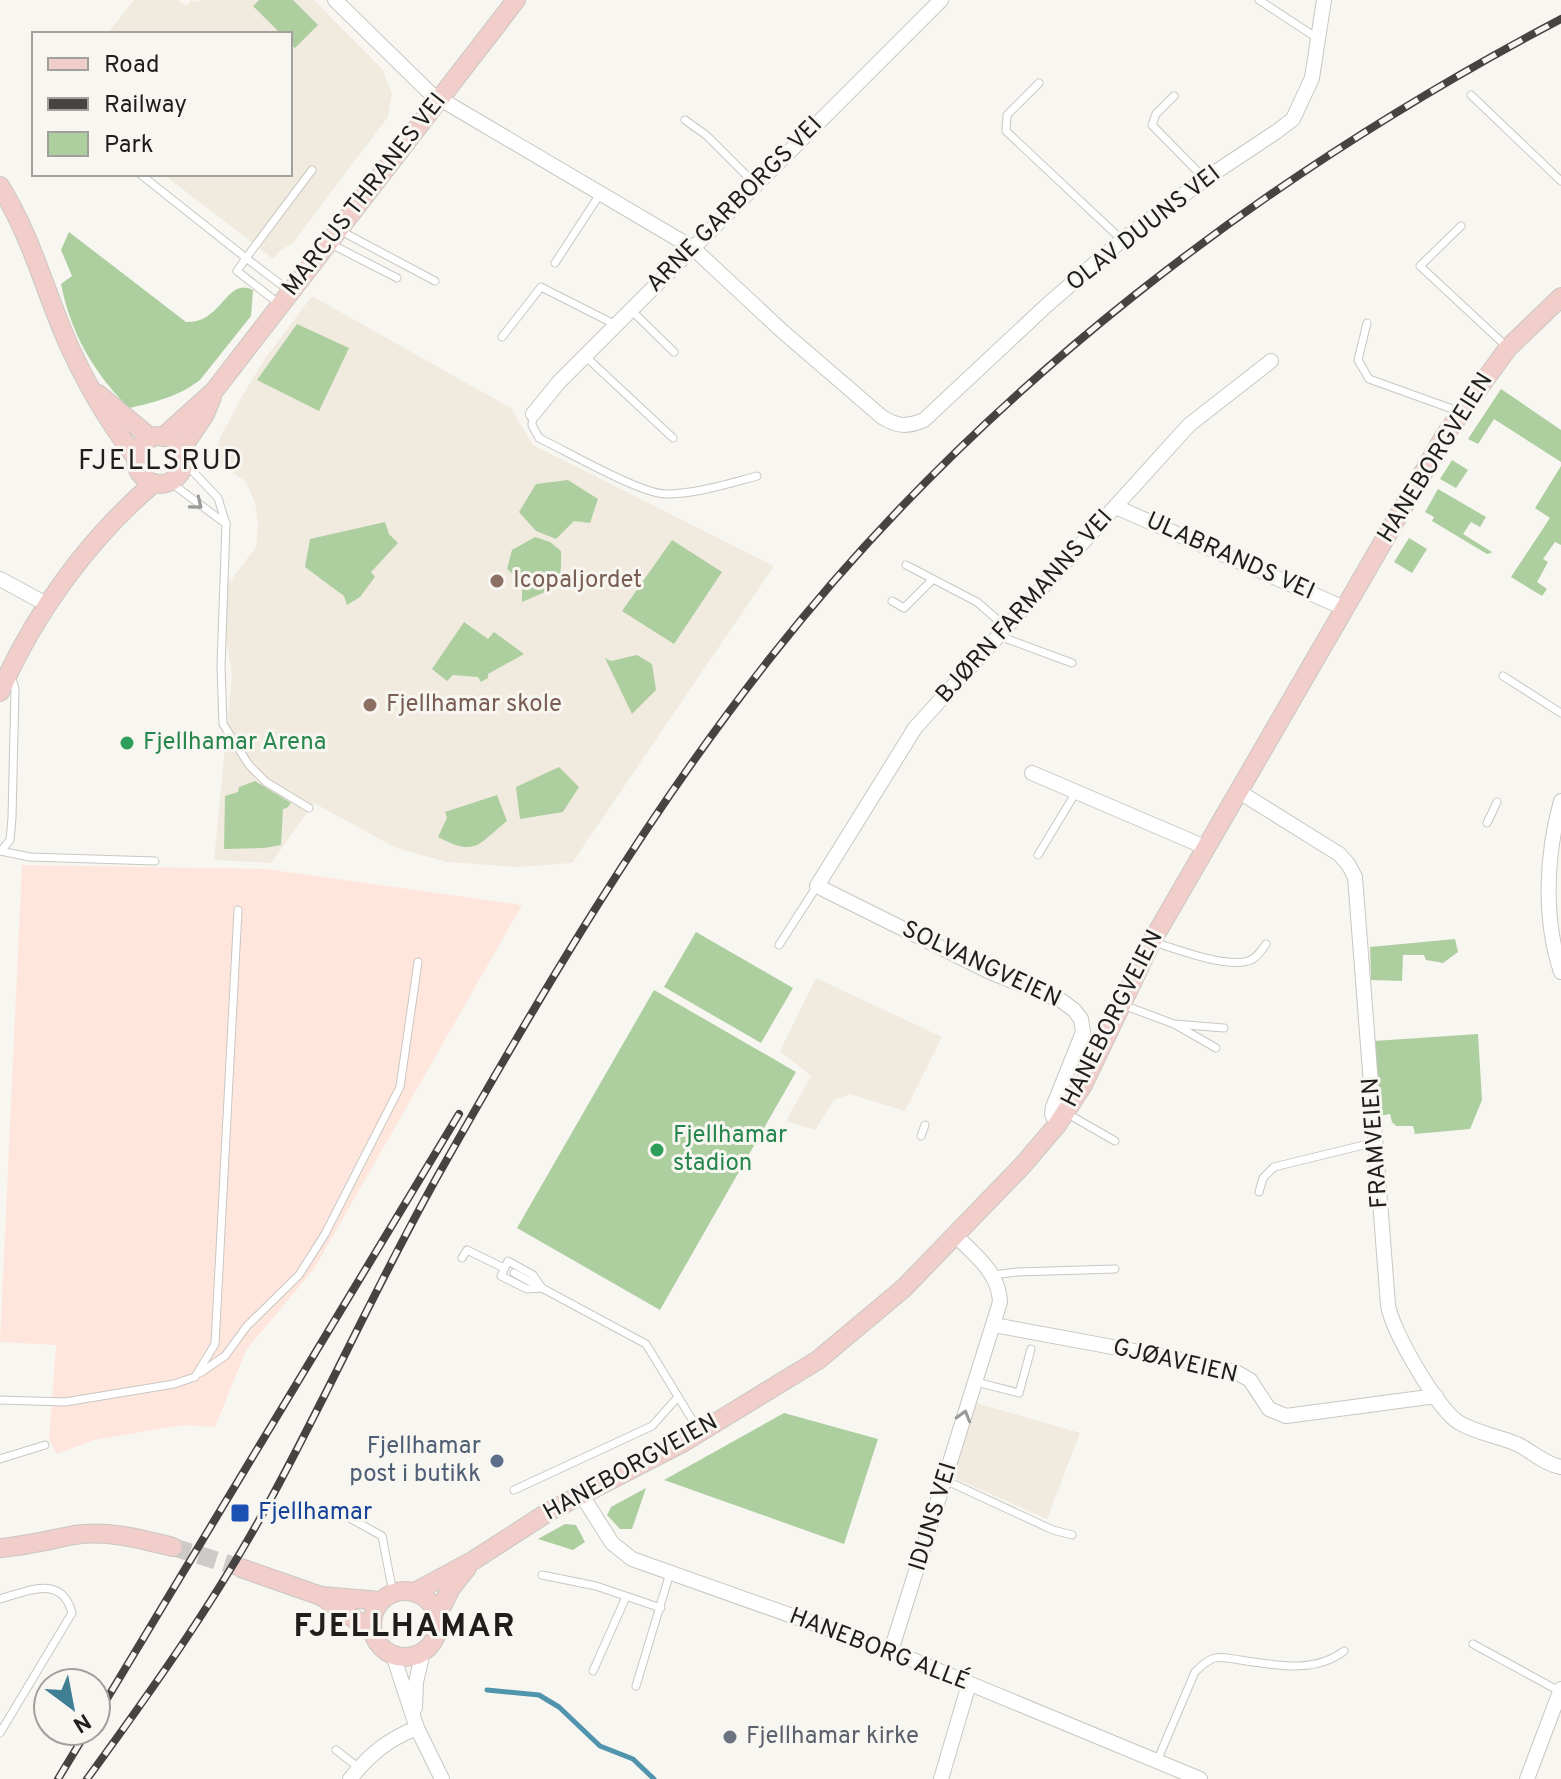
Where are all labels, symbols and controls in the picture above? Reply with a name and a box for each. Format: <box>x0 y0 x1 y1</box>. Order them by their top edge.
legend <box>32 32 292 176</box>
text: Road <box>104 51 160 81</box>
street label: MARCUS THRANES VEI <box>276 87 454 303</box>
text: Railway <box>104 91 187 121</box>
street label: ARNE GARBORGS VEI <box>641 111 829 299</box>
text: Park <box>104 131 154 161</box>
street label: OLAV DUUNS VEI <box>1061 159 1227 299</box>
street label: HANEBORGVEIEN <box>1372 367 1500 549</box>
district label: FJELLSRUD <box>78 444 244 480</box>
one-way arrow <box>188 494 203 508</box>
street label: BJØRN FARMANNS VEI <box>930 504 1120 710</box>
street label: ULABRANDS VEI <box>1141 506 1319 608</box>
place label: Icopaljordet <box>513 566 642 596</box>
marker: Icopaljordet <box>488 572 506 590</box>
place label: Fjellhamar skole <box>386 690 562 720</box>
marker: Fjellhamar skole <box>361 696 379 714</box>
place label: Fjellhamar Arena <box>143 728 326 758</box>
marker: Fjellhamar Arena <box>118 734 136 752</box>
street label: SOLVANGVEIEN <box>897 915 1065 1015</box>
street label: HANEBORGVEIEN <box>1055 925 1171 1113</box>
street label: FRAMVEIEN <box>1356 1077 1396 1209</box>
place label: Fjellhamar stadion <box>673 1121 787 1179</box>
marker: Fjellhamar stadion <box>648 1141 666 1159</box>
street label: GJØAVEIEN <box>1110 1333 1240 1391</box>
street label: HANEBORGVEIEN <box>538 1408 724 1528</box>
one-way arrow <box>954 1410 971 1424</box>
place label: Fjellhamar post i butikk <box>349 1432 481 1490</box>
marker: Fjellhamar post i butikk <box>488 1452 506 1470</box>
street label: IDUNS VEI <box>903 1459 965 1575</box>
place label: Fjellhamar <box>258 1498 372 1528</box>
marker: Fjellhamar <box>229 1502 251 1524</box>
street label: HANEBORG ALLÉ <box>785 1600 974 1698</box>
district label: FJELLHAMAR <box>293 1608 517 1648</box>
north arrow <box>32 1667 112 1747</box>
text: N <box>67 1706 95 1737</box>
place label: Fjellhamar kirke <box>746 1722 919 1752</box>
marker: Fjellhamar kirke <box>721 1728 739 1746</box>

